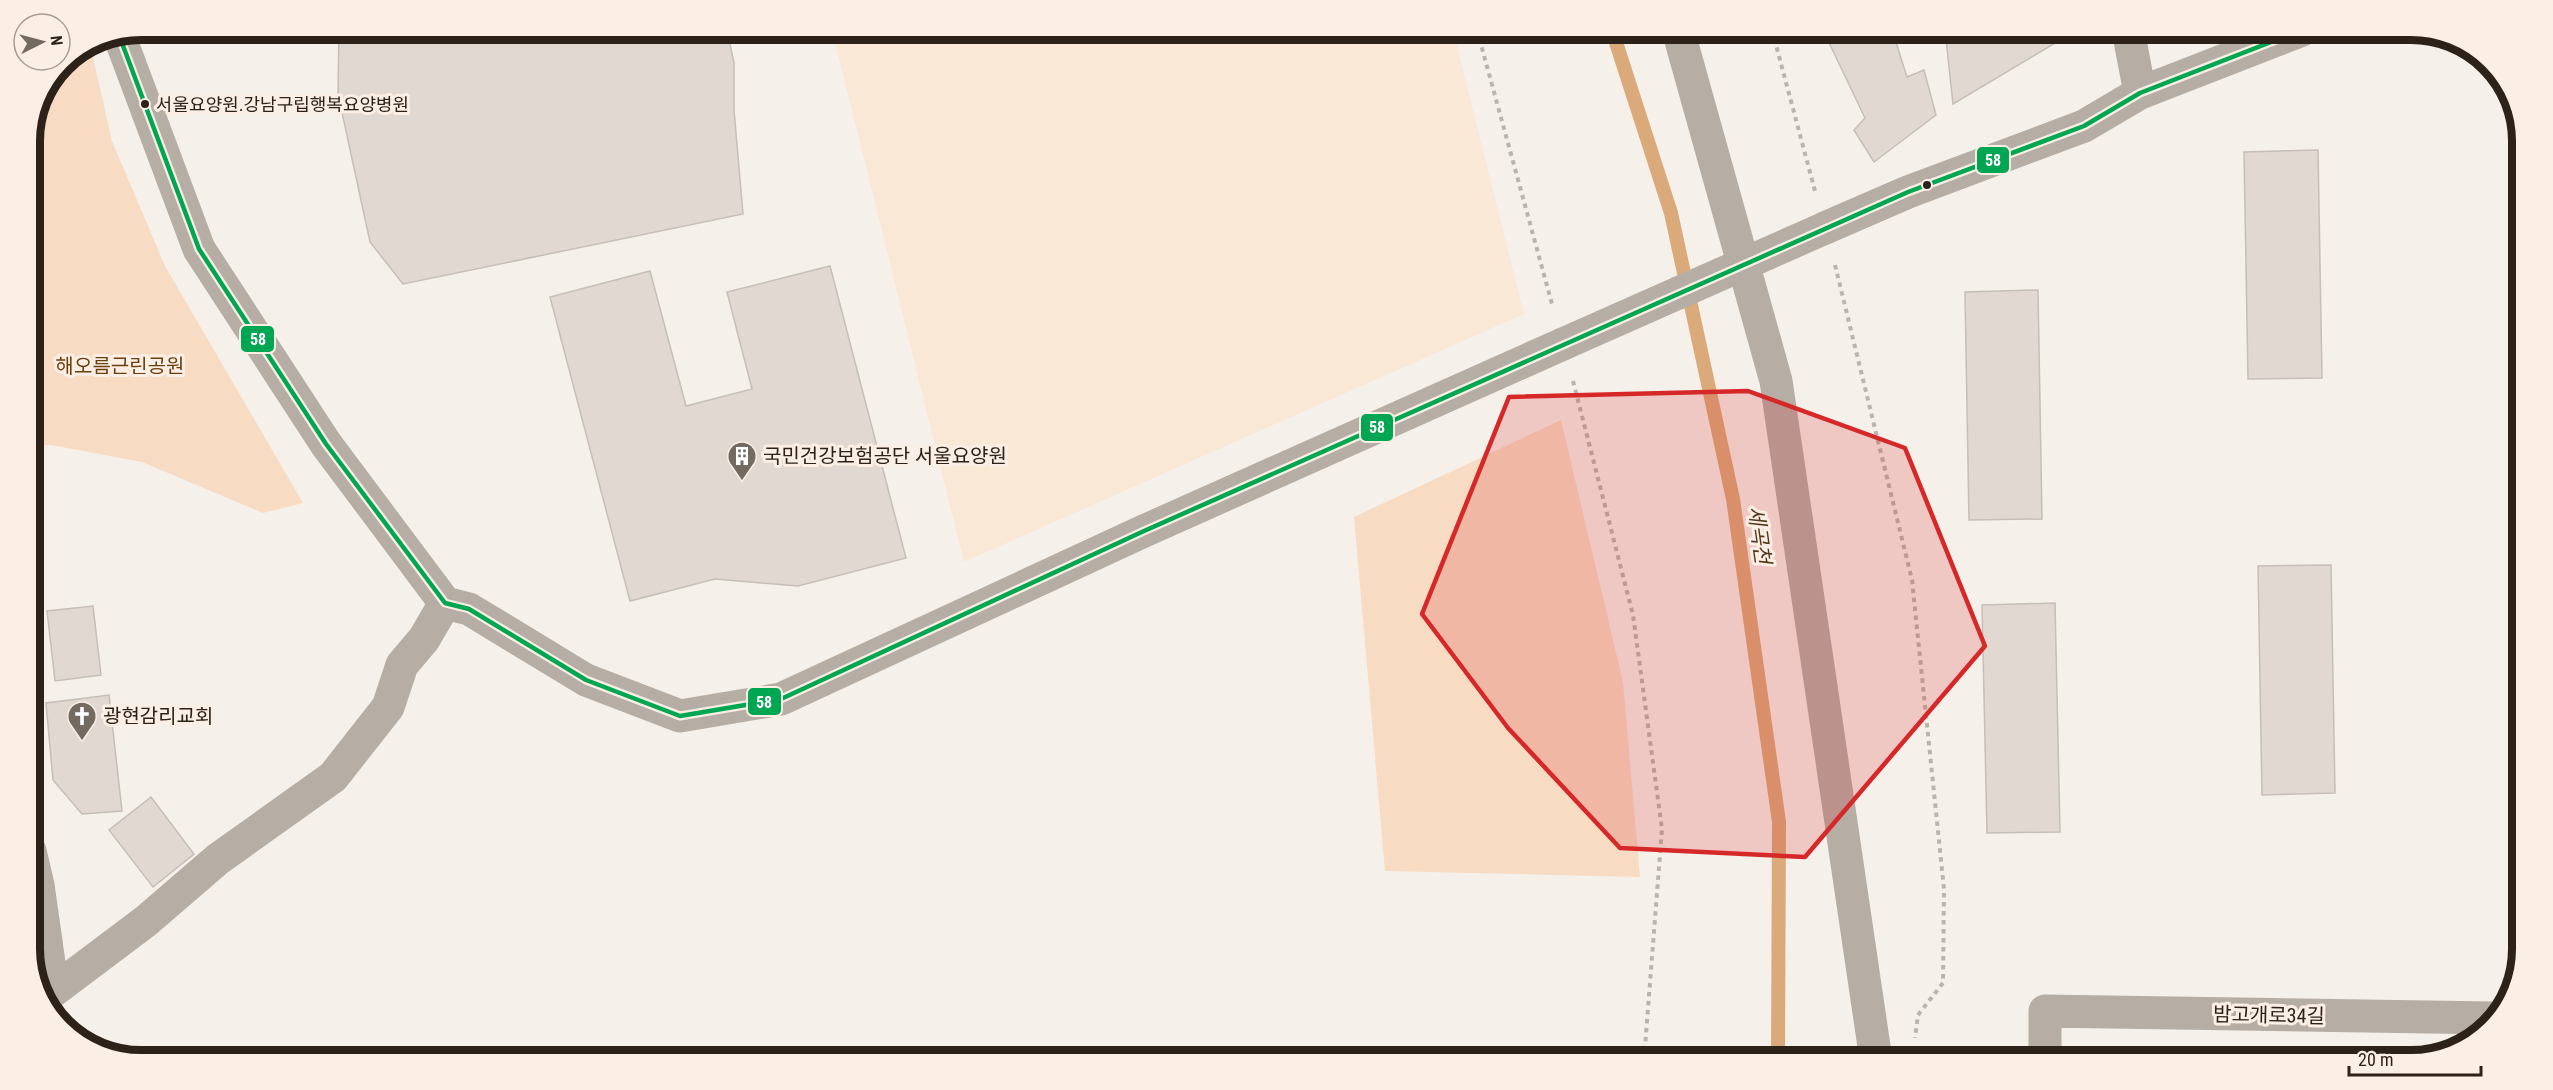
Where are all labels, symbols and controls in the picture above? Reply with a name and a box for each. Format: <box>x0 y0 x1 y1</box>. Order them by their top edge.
north arrow <box>12 12 72 72</box>
text: N <box>46 35 66 46</box>
place label: 서울요양원.강남구립행복요양병원 <box>156 94 409 115</box>
marker: 서울요양원.강남구립행복요양병원 <box>139 98 151 110</box>
line badge: 58 <box>1976 146 2010 174</box>
text: 58 <box>1985 151 2001 170</box>
unlabelled marker <box>1921 179 1933 191</box>
line badge: 58 <box>240 325 275 353</box>
text: 58 <box>250 330 266 349</box>
park label: 해오름근린공원 <box>56 354 184 378</box>
line badge: 58 <box>1360 413 1394 442</box>
text: 58 <box>1369 418 1385 437</box>
building icon: 국민건강보험공단 서울요양원 <box>726 440 758 482</box>
place label: 국민건강보험공단 서울요양원 <box>763 444 1007 468</box>
water label: 세곡천 <box>1743 505 1775 568</box>
line badge: 58 <box>747 687 782 716</box>
text: 58 <box>756 693 772 712</box>
church icon: 광현감리교회 <box>66 700 98 742</box>
place label: 광현감리교회 <box>103 704 213 728</box>
street label: 밤고개로34길 <box>2213 1002 2325 1028</box>
scale bar <box>2349 1039 2481 1077</box>
text: 20 m <box>2358 1049 2393 1070</box>

